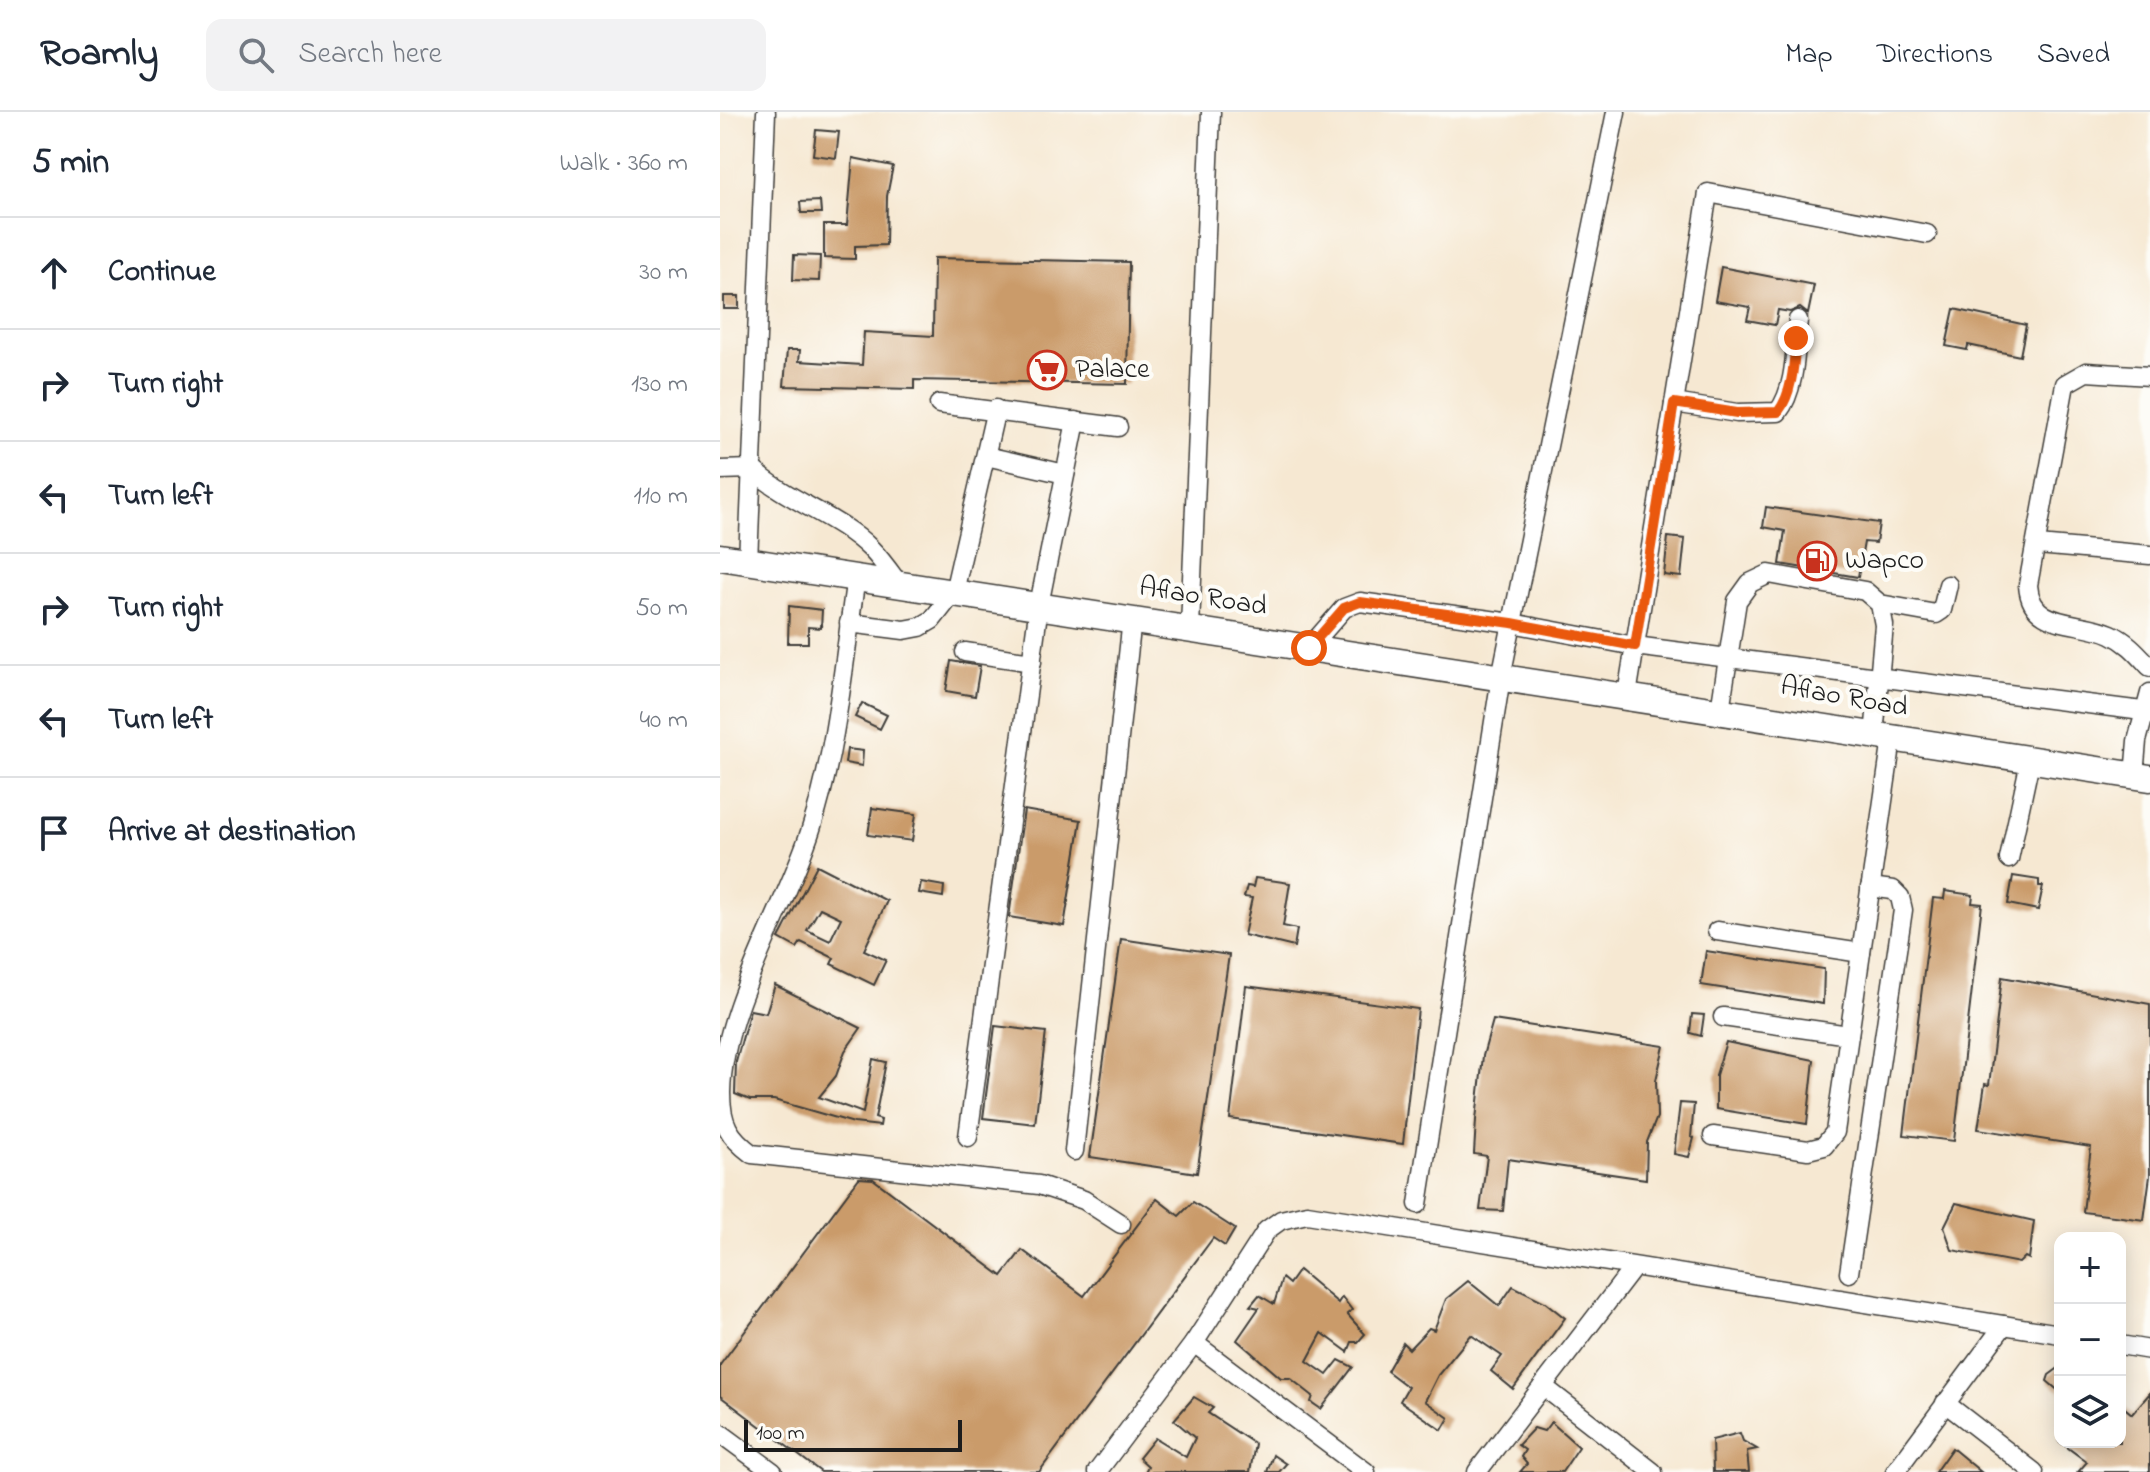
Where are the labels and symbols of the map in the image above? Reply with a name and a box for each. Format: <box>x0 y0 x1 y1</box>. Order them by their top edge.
route end <box>1778 320 1814 356</box>
supermarket icon: Palace <box>1026 349 1068 391</box>
place label: Palace <box>1075 350 1150 391</box>
fuel station icon: Wapco <box>1796 540 1838 582</box>
place label: Wapco <box>1845 541 1924 582</box>
street label: Aflao Road <box>1136 568 1270 628</box>
route start <box>1291 630 1327 666</box>
street label: Aflao Road <box>1777 667 1911 729</box>
scale bar <box>744 1416 962 1452</box>

